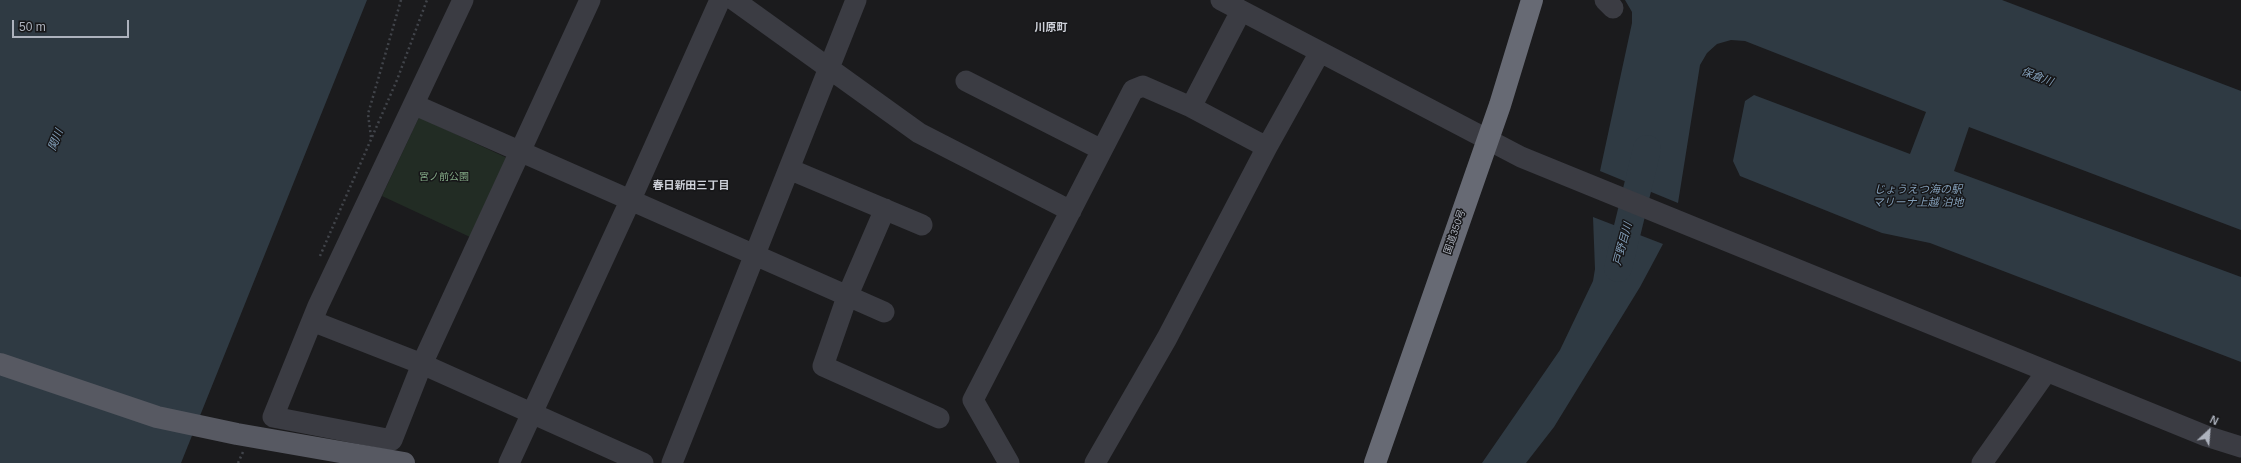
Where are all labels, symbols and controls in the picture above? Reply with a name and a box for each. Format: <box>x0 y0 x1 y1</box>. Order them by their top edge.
scale bar <box>14 12 131 38</box>
text: 50 m <box>19 20 46 34</box>
district label: 川原町 <box>1035 21 1067 35</box>
water label: 保倉川 <box>2019 65 2055 89</box>
water label: 関川 <box>46 127 66 153</box>
park label: 宮ノ前公園 <box>419 171 469 183</box>
district label: 春日新田三丁目 <box>653 179 729 193</box>
water label: じょうえつ海の駅 マリーナ上越 泊地 <box>1872 183 1964 209</box>
street label: 国道350号 <box>1442 208 1468 256</box>
water label: 戸野目川 <box>1611 221 1635 267</box>
north arrow <box>2189 411 2229 451</box>
text: N <box>2208 413 2220 427</box>

